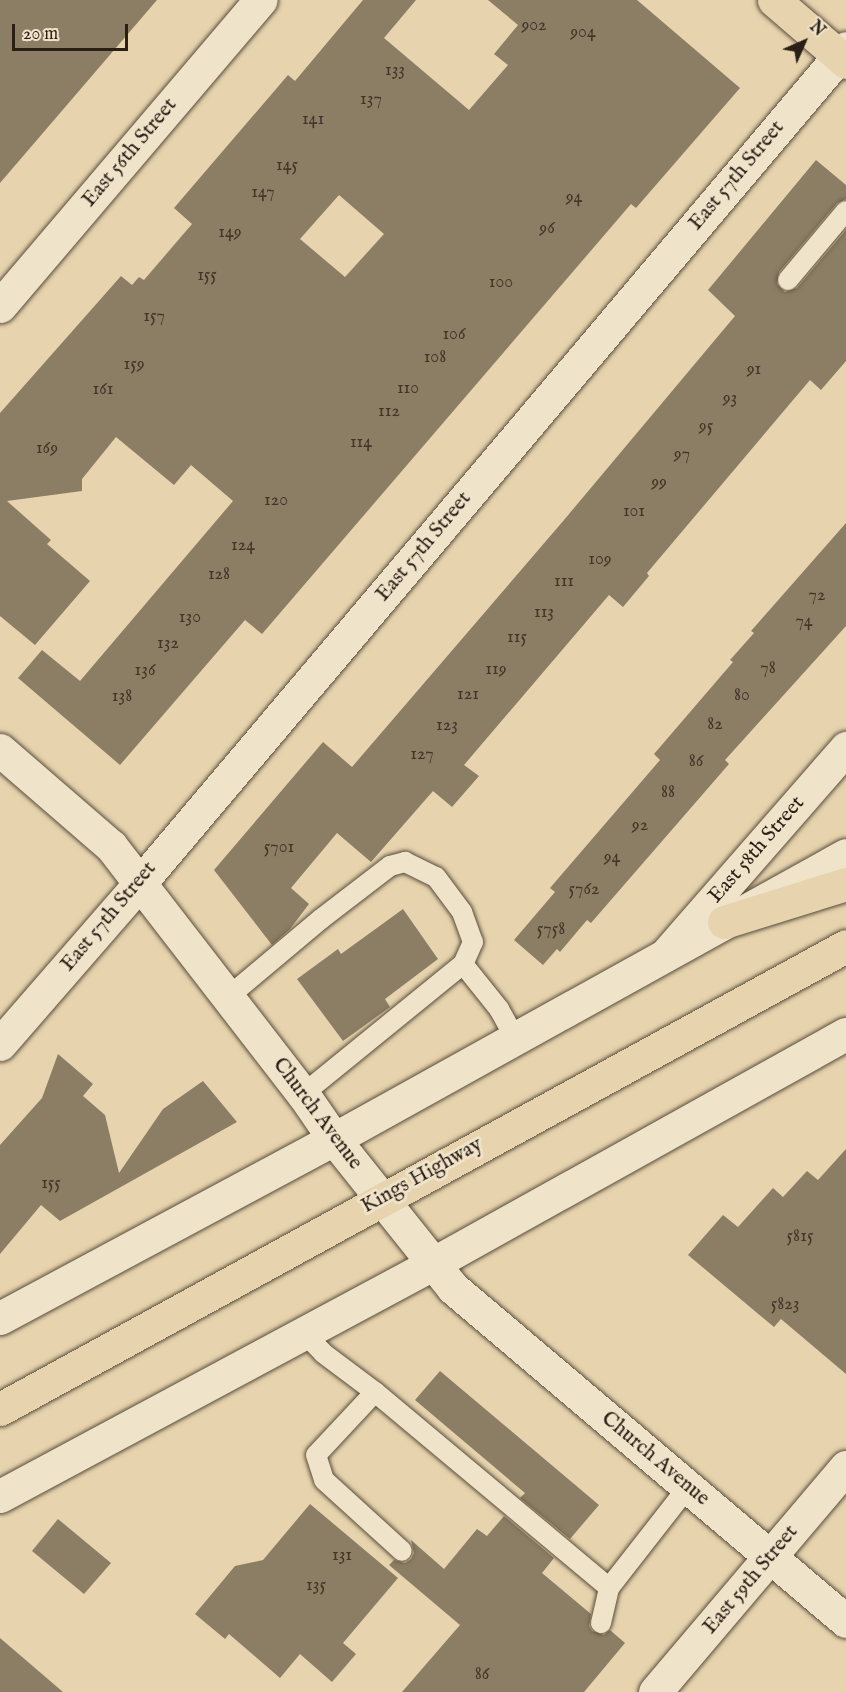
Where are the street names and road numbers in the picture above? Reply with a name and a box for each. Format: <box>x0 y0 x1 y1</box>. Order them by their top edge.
street label: East 56th Street <box>77 93 183 213</box>
street label: East 57th Street <box>684 116 790 236</box>
street label: East 57th Street <box>371 487 477 607</box>
street label: East 58th Street <box>704 791 810 909</box>
street label: East 57th Street <box>56 857 162 977</box>
street label: Church Avenue <box>267 1053 367 1175</box>
street label: Kings Highway <box>357 1132 487 1220</box>
street label: Church Avenue <box>596 1406 714 1512</box>
street label: East 59th Street <box>698 1520 804 1640</box>

